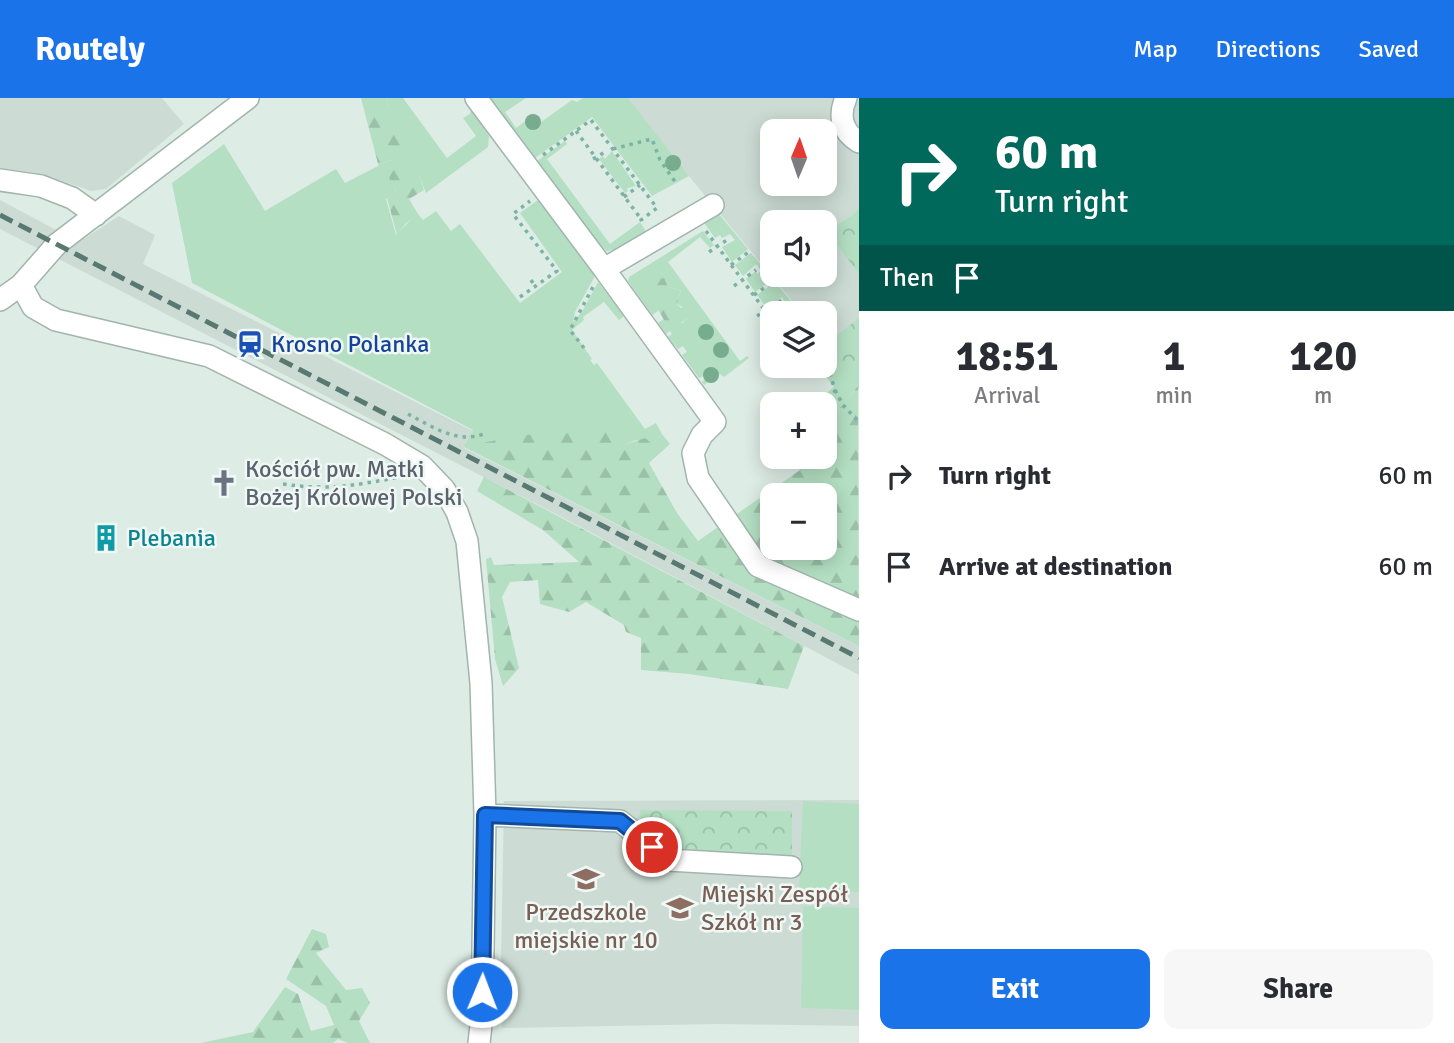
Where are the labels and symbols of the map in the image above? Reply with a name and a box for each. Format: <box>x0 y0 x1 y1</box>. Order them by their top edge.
north arrow <box>760 119 836 196</box>
station icon: Krosno Polanka <box>235 329 265 359</box>
place label: Krosno Polanka <box>271 329 430 359</box>
place label: Kościół pw. Matki Bożej Królowej Polski <box>245 454 463 512</box>
church icon: Kościół pw. Matki Bożej Królowej Polski <box>209 468 239 498</box>
building icon: Plebania <box>91 523 121 553</box>
place label: Plebania <box>127 523 216 553</box>
pin <box>622 817 682 877</box>
school or university icon: Przedszkole miejskie nr 10 <box>571 864 601 894</box>
place label: Miejski Zespół Szkół nr 3 <box>701 879 848 937</box>
school or university icon: Miejski Zespół Szkół nr 3 <box>665 893 695 923</box>
place label: Przedszkole miejskie nr 10 <box>514 897 658 955</box>
position arrow <box>445 955 519 1029</box>

